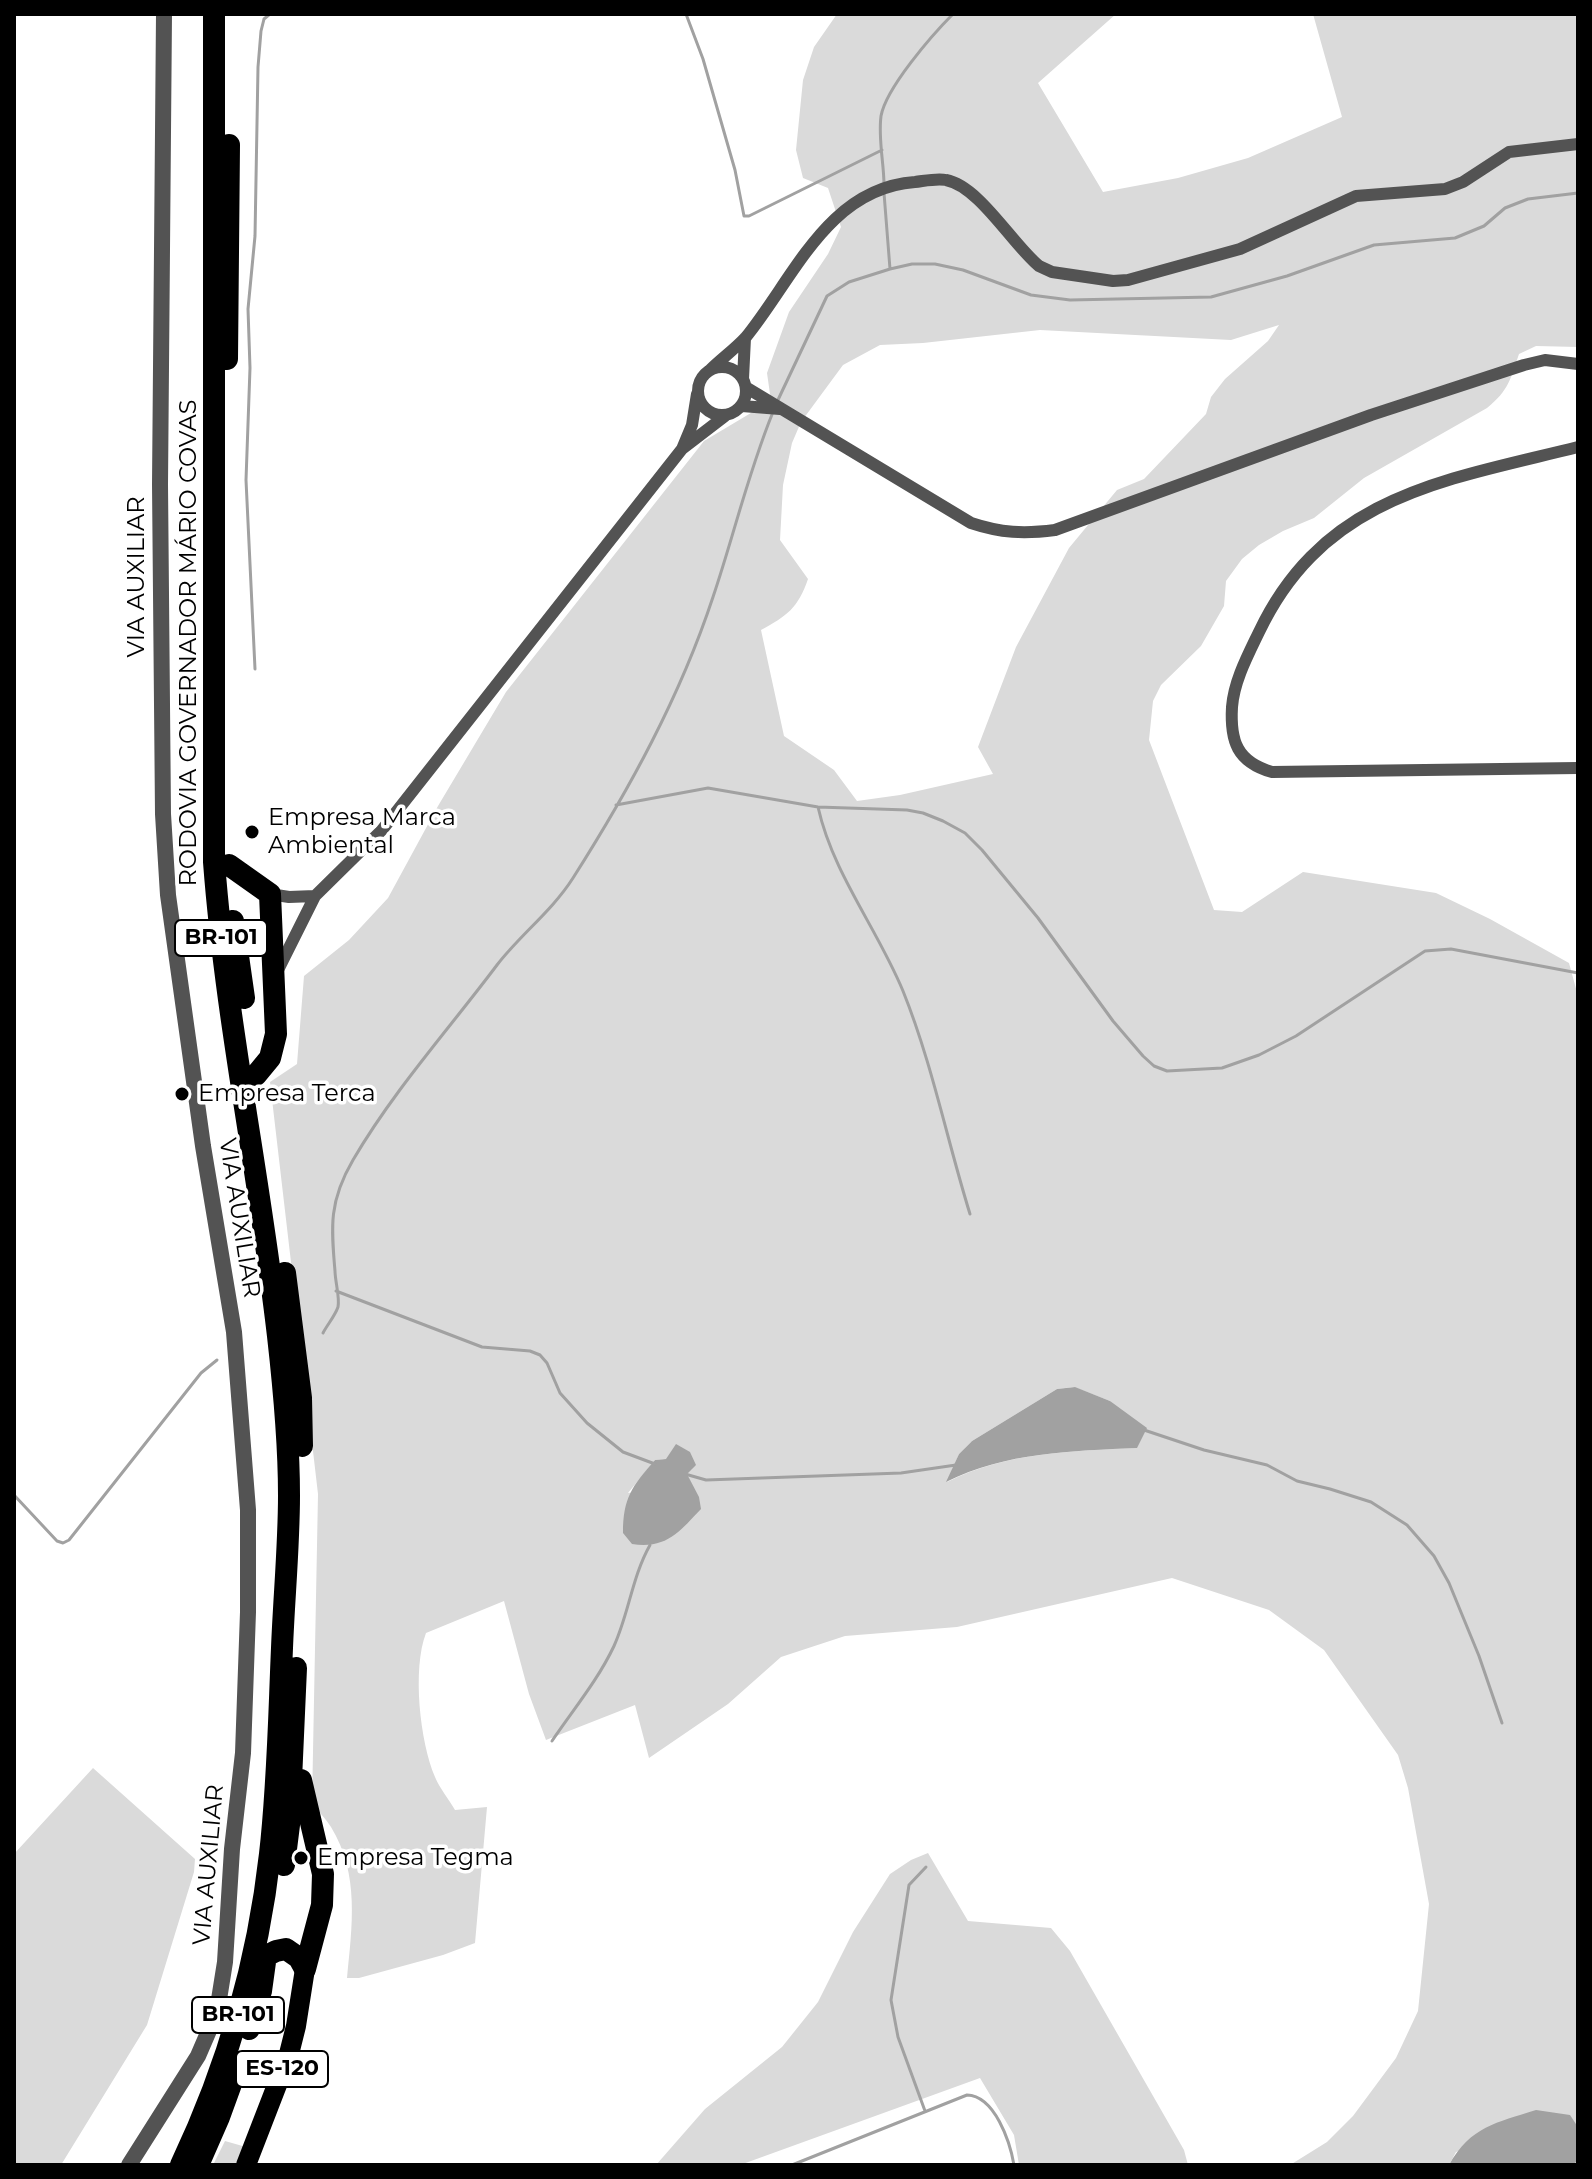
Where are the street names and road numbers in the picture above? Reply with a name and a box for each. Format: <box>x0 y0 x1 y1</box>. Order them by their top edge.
street label: RODOVIA GOVERNADOR MÁRIO COVAS <box>175 399 203 887</box>
street label: VIA AUXILIAR <box>123 496 151 658</box>
road number: BR-101 <box>175 920 267 956</box>
street label: VIA AUXILIAR <box>212 1136 266 1300</box>
street label: VIA AUXILIAR <box>188 1783 230 1947</box>
road number: BR-101 <box>192 1997 284 2033</box>
road number: ES-120 <box>236 2051 328 2087</box>

